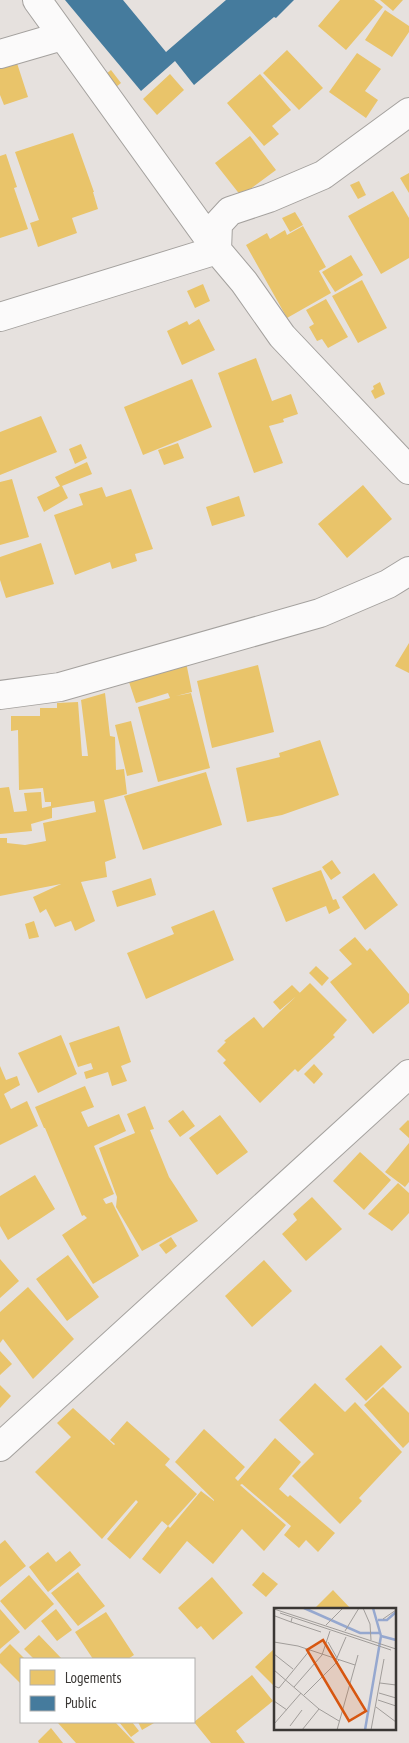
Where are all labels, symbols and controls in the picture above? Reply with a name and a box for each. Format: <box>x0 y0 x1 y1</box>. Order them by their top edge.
inset map <box>274 1608 396 1730</box>
legend <box>20 1658 195 1723</box>
text: Logements <box>65 1668 121 1687</box>
text: Public <box>65 1693 97 1712</box>

